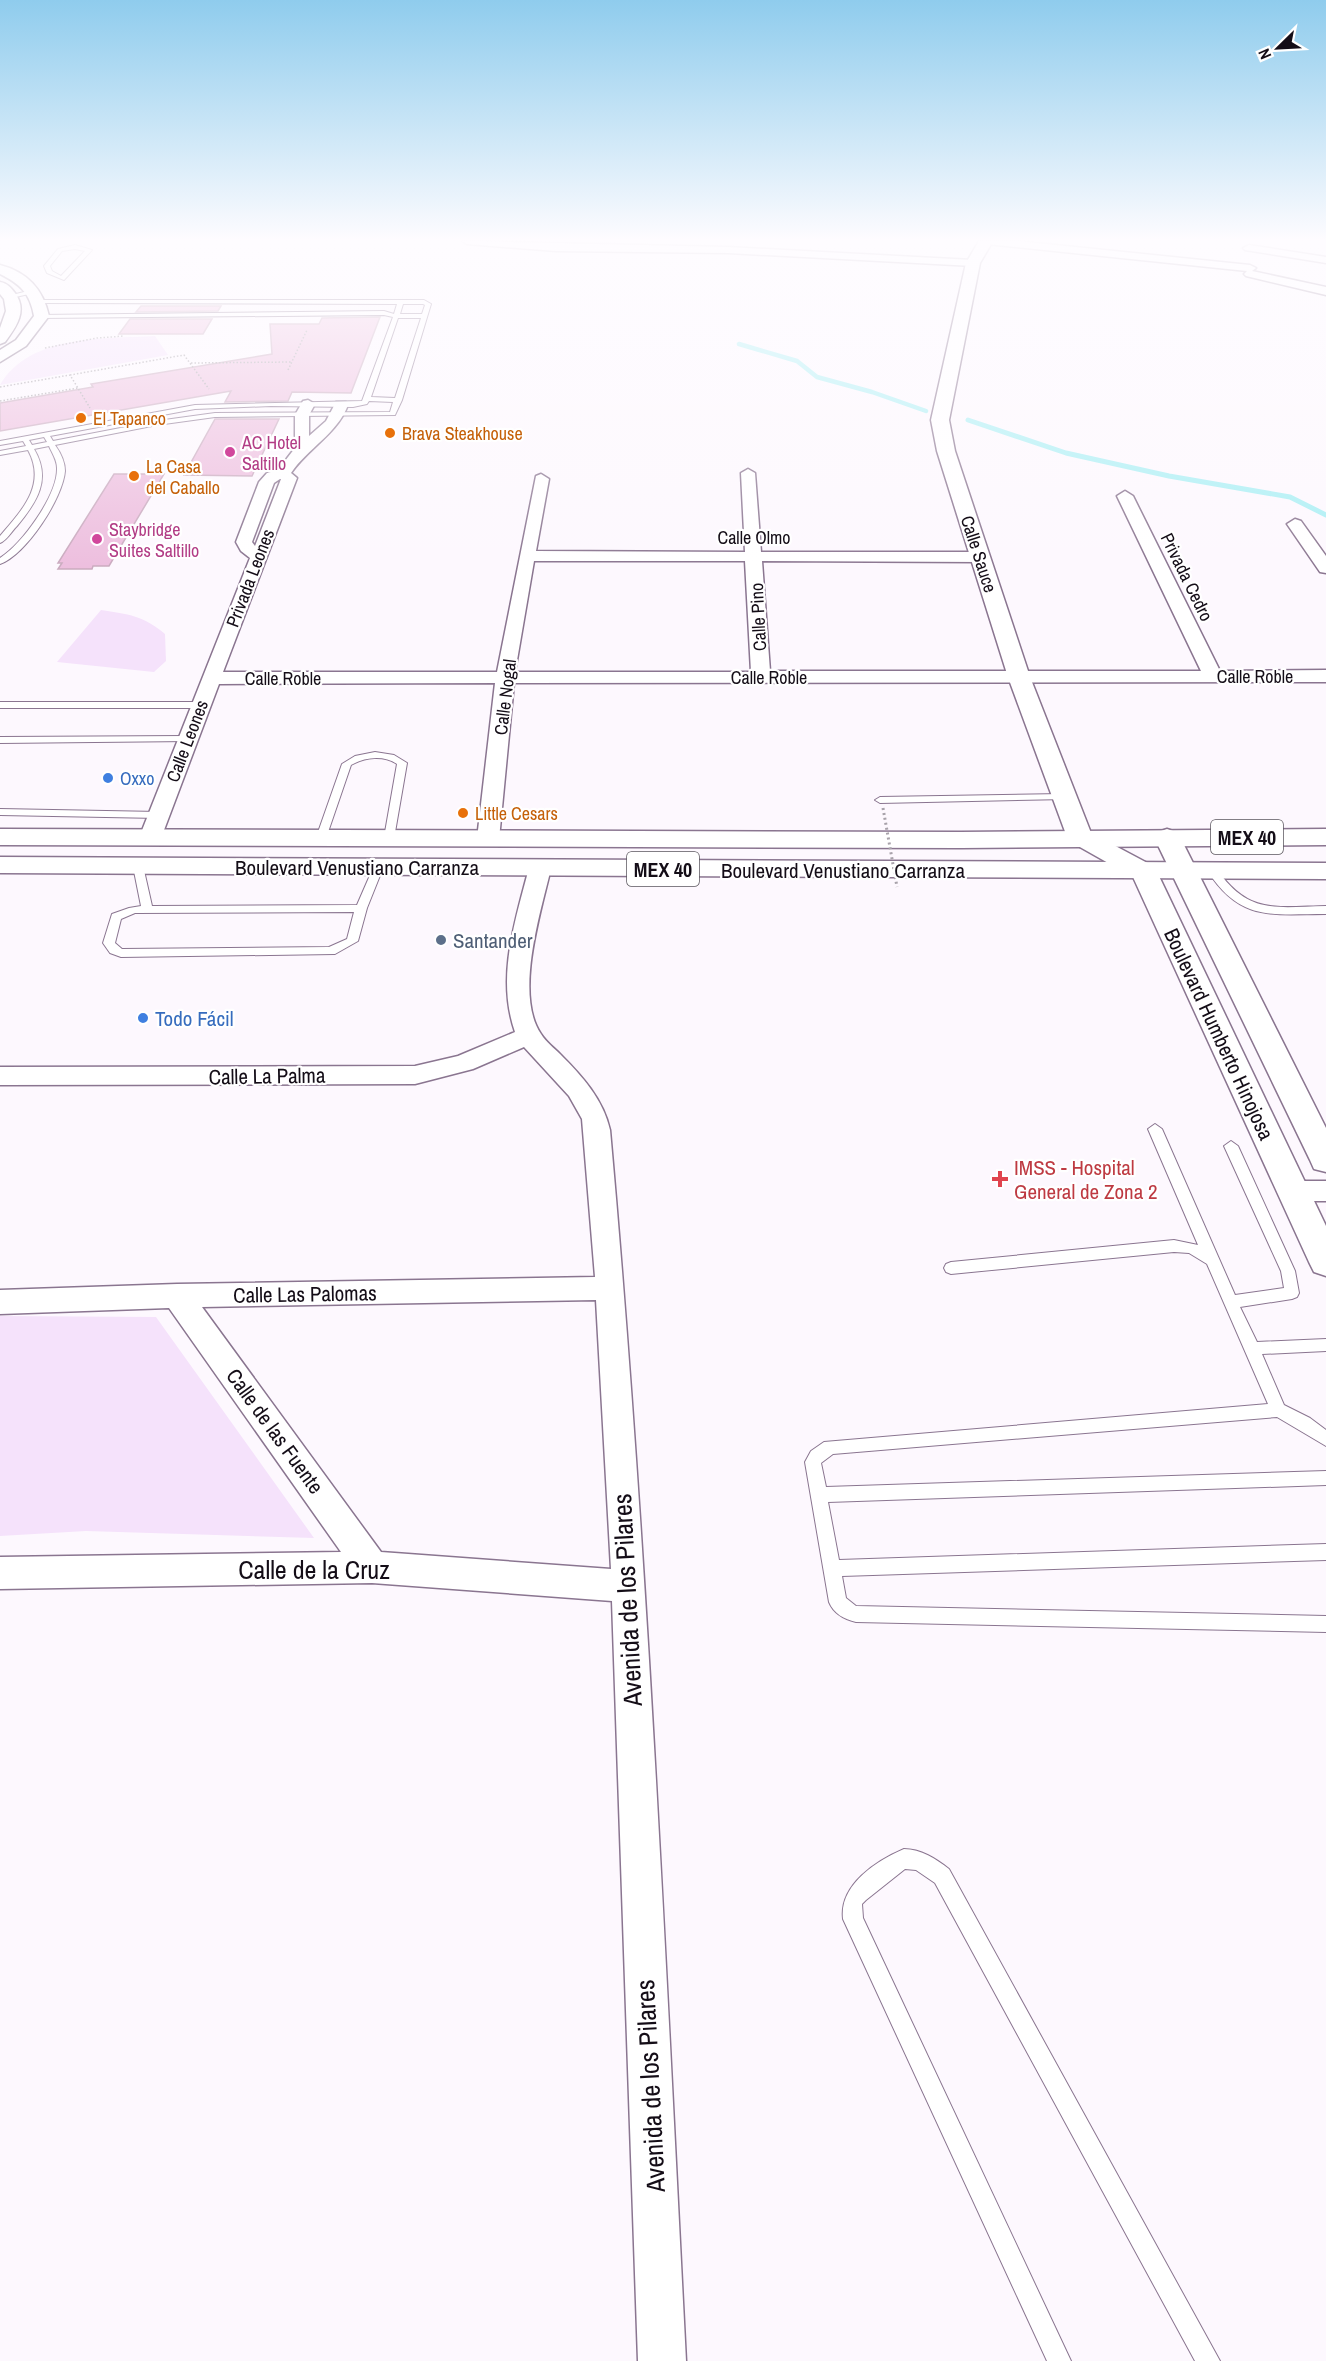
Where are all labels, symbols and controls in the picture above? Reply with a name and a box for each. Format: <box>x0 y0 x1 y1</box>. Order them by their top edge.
north arrow <box>1248 18 1308 78</box>
text: N <box>1252 45 1276 63</box>
place label: El Tapanco <box>93 406 166 431</box>
marker: El Tapanco <box>74 411 88 425</box>
place label: Brava Steakhouse <box>402 421 523 446</box>
marker: Brava Steakhouse <box>383 426 397 440</box>
place label: AC Hotel Saltillo <box>241 430 301 476</box>
marker: AC Hotel Saltillo <box>223 445 237 459</box>
place label: La Casa del Caballo <box>146 454 220 500</box>
marker: La Casa del Caballo <box>127 469 141 483</box>
street label: Calle Sauce <box>955 512 1003 596</box>
place label: Staybridge Suites Saltillo <box>109 517 199 563</box>
street label: Privada Leones <box>220 525 280 631</box>
street label: Calle Olmo <box>718 525 791 550</box>
street label: Privada Cedro <box>1155 529 1219 625</box>
marker: Staybridge Suites Saltillo <box>90 532 104 546</box>
street label: Calle Pino <box>744 582 772 652</box>
street label: Calle Nogal <box>488 658 522 736</box>
street label: Calle Roble <box>1217 664 1293 689</box>
street label: Calle Roble <box>731 665 807 690</box>
street label: Calle Roble <box>245 666 321 691</box>
street label: Calle Leones <box>160 696 214 786</box>
place label: Oxxo <box>120 766 154 791</box>
marker: Oxxo <box>101 771 115 785</box>
place label: Little Cesars <box>475 801 558 826</box>
marker: Little Cesars <box>456 806 470 820</box>
road number: MEX 40 <box>1211 820 1283 854</box>
road number: MEX 40 <box>627 852 699 886</box>
street label: Boulevard Venustiano Carranza <box>235 853 479 882</box>
street label: Boulevard Venustiano Carranza <box>721 856 965 885</box>
street label: Boulevard Humberto Hinojosa <box>1157 923 1281 1145</box>
place label: Santander <box>453 926 533 955</box>
marker: Santander <box>434 933 448 947</box>
place label: Todo Fácil <box>155 1004 234 1033</box>
marker: Todo Fácil <box>136 1011 150 1025</box>
street label: Calle La Palma <box>208 1060 326 1092</box>
place label: IMSS - Hospital General de Zona 2 <box>1014 1153 1158 1206</box>
marker: IMSS - Hospital General de Zona 2 <box>991 1170 1009 1188</box>
street label: Calle Las Palomas <box>233 1278 377 1310</box>
street label: Calle de las Fuente <box>220 1362 330 1500</box>
street label: Avenida de los Pilares <box>604 1493 650 1708</box>
street label: Calle de la Cruz <box>238 1552 390 1587</box>
street label: Avenida de los Pilares <box>627 1979 673 2194</box>

